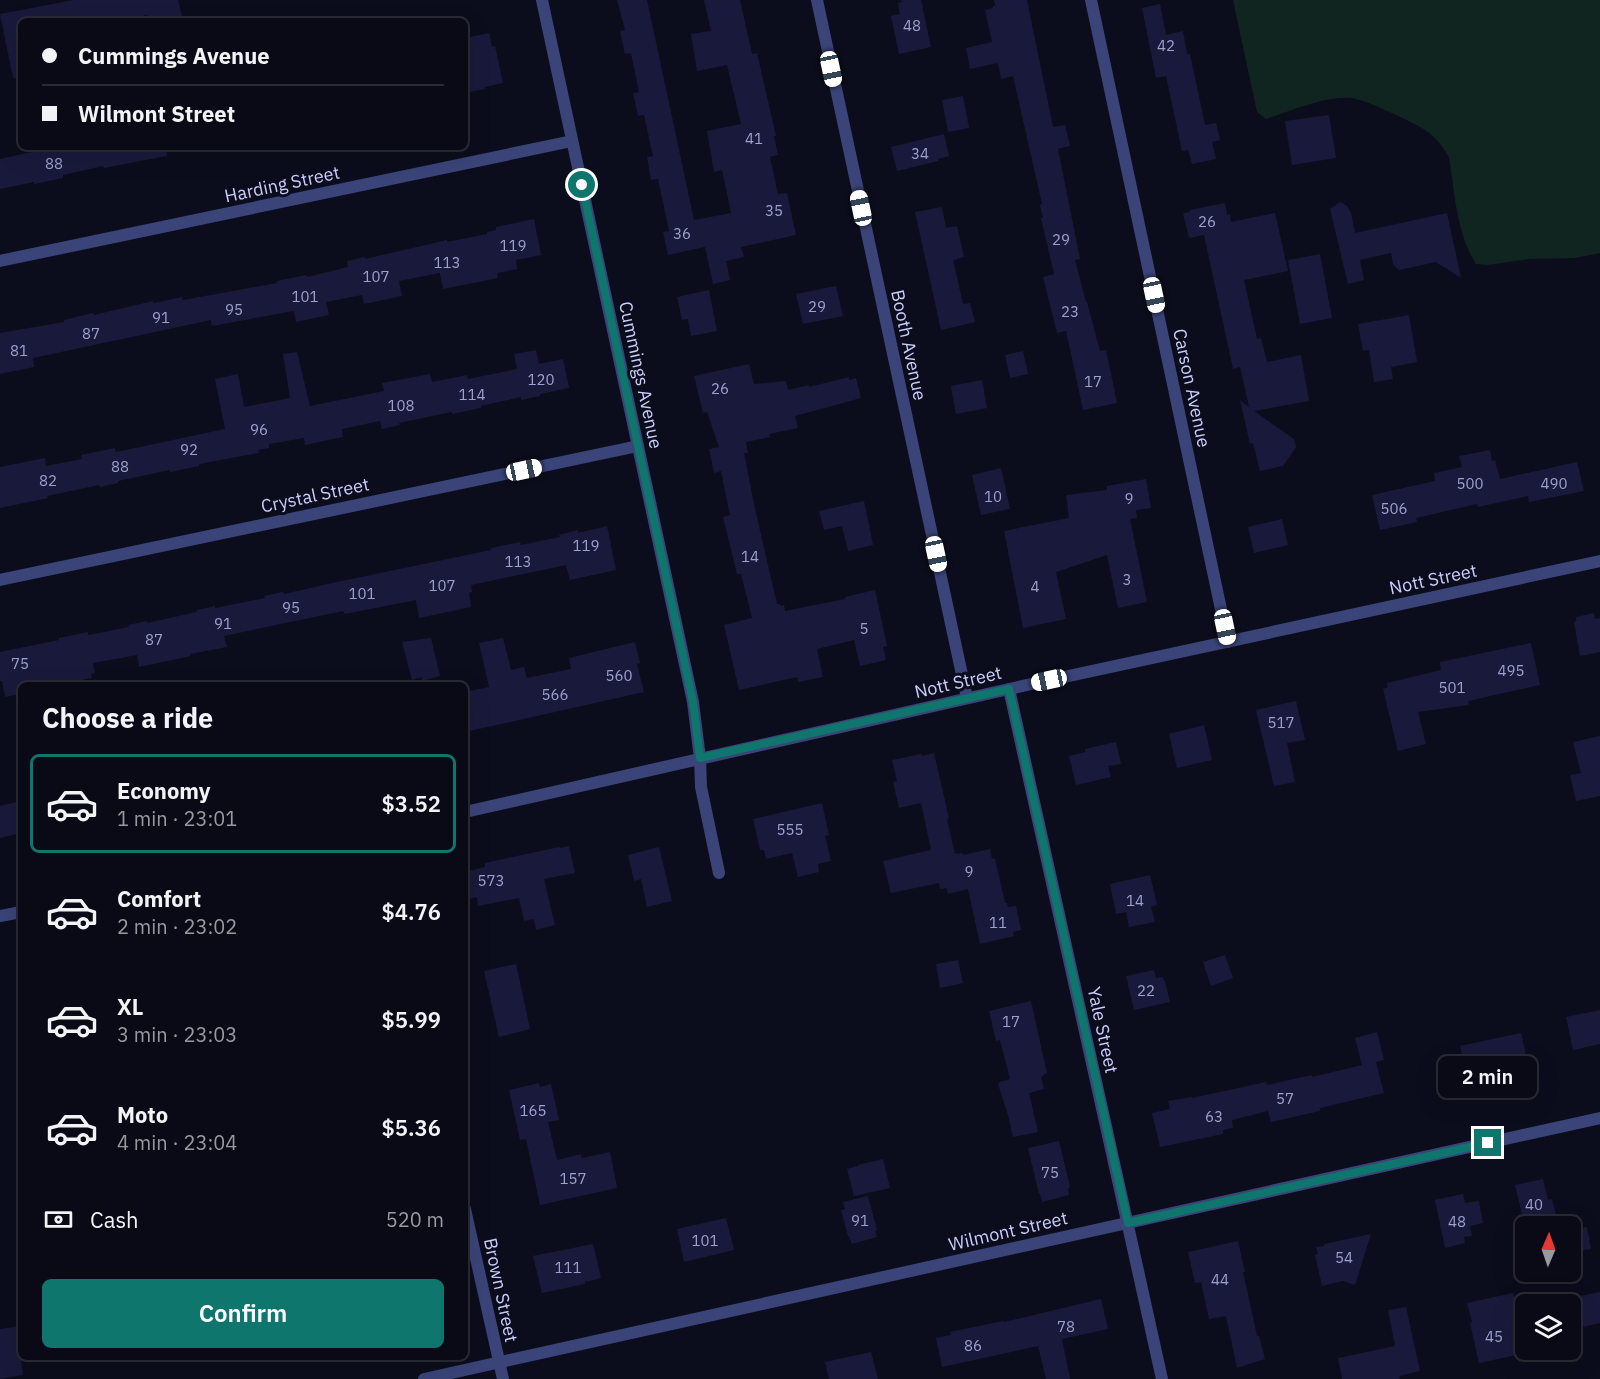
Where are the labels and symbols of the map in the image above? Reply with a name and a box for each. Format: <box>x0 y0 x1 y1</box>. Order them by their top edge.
house number: 48 <box>903 16 921 35</box>
house number: 42 <box>1157 36 1175 55</box>
car <box>818 50 844 88</box>
house number: 41 <box>745 129 763 148</box>
house number: 34 <box>911 144 929 163</box>
house number: 88 <box>45 154 63 173</box>
street label: Harding Street <box>222 161 342 207</box>
route start <box>568 171 595 198</box>
car <box>848 189 874 227</box>
house number: 35 <box>765 201 783 220</box>
house number: 26 <box>1198 212 1216 231</box>
house number: 36 <box>673 224 691 243</box>
house number: 29 <box>1052 230 1070 249</box>
house number: 119 <box>499 236 527 255</box>
house number: 113 <box>433 253 461 272</box>
house number: 107 <box>362 267 390 286</box>
car <box>1141 276 1167 314</box>
house number: 101 <box>291 287 319 306</box>
street label: Booth Avenue <box>886 287 932 403</box>
house number: 29 <box>808 297 826 316</box>
street label: Cummings Avenue <box>614 299 668 451</box>
house number: 95 <box>225 300 243 319</box>
house number: 23 <box>1061 302 1079 321</box>
house number: 91 <box>152 308 170 327</box>
house number: 87 <box>82 324 100 343</box>
street label: Carson Avenue <box>1168 327 1216 450</box>
house number: 81 <box>10 341 28 360</box>
house number: 120 <box>527 370 555 389</box>
house number: 17 <box>1084 372 1102 391</box>
house number: 26 <box>711 379 729 398</box>
house number: 114 <box>458 385 486 404</box>
house number: 108 <box>387 396 415 415</box>
house number: 96 <box>250 420 268 439</box>
house number: 92 <box>180 440 198 459</box>
house number: 88 <box>111 457 129 476</box>
car <box>505 457 543 483</box>
house number: 82 <box>39 471 57 490</box>
street label: Crystal Street <box>259 472 371 518</box>
house number: 500 <box>1456 474 1484 493</box>
house number: 490 <box>1540 474 1568 493</box>
house number: 10 <box>984 487 1002 506</box>
house number: 9 <box>1124 489 1134 508</box>
house number: 506 <box>1380 499 1408 518</box>
car <box>923 535 949 573</box>
house number: 119 <box>572 536 600 555</box>
house number: 14 <box>741 547 759 566</box>
house number: 113 <box>504 552 532 571</box>
street label: Nott Street <box>1387 559 1479 599</box>
house number: 3 <box>1122 570 1132 589</box>
house number: 107 <box>428 576 456 595</box>
house number: 4 <box>1030 577 1040 596</box>
house number: 101 <box>348 584 376 603</box>
house number: 95 <box>282 598 300 617</box>
car <box>1212 608 1238 646</box>
house number: 91 <box>214 614 232 633</box>
house number: 5 <box>859 619 869 638</box>
house number: 87 <box>145 630 163 649</box>
house number: 75 <box>11 654 29 673</box>
street label: Nott Street <box>912 661 1004 703</box>
house number: 495 <box>1497 661 1525 680</box>
house number: 560 <box>605 666 633 685</box>
car <box>1030 667 1068 693</box>
house number: 501 <box>1438 678 1466 697</box>
house number: 566 <box>541 685 569 704</box>
house number: 517 <box>1267 713 1295 732</box>
house number: 555 <box>776 820 804 839</box>
house number: 9 <box>964 862 974 881</box>
house number: 573 <box>477 871 505 890</box>
house number: 14 <box>1126 891 1144 910</box>
house number: 11 <box>989 913 1007 932</box>
house number: 22 <box>1137 981 1155 1000</box>
street label: Yale Street <box>1083 985 1123 1075</box>
house number: 17 <box>1002 1012 1020 1031</box>
callout: 2 min <box>1438 1056 1538 1098</box>
house number: 57 <box>1276 1089 1294 1108</box>
house number: 165 <box>519 1101 547 1120</box>
house number: 63 <box>1205 1107 1223 1126</box>
route end <box>1474 1129 1501 1156</box>
house number: 75 <box>1041 1163 1059 1182</box>
house number: 157 <box>559 1169 587 1188</box>
house number: 40 <box>1525 1195 1543 1214</box>
street label: Wilmont Street <box>946 1206 1070 1256</box>
house number: 91 <box>851 1211 869 1230</box>
house number: 48 <box>1448 1212 1466 1231</box>
north arrow <box>1515 1216 1581 1282</box>
house number: 101 <box>691 1231 719 1250</box>
street label: Brown Street <box>479 1236 523 1344</box>
house number: 54 <box>1335 1248 1353 1267</box>
house number: 111 <box>554 1258 582 1277</box>
house number: 44 <box>1211 1270 1229 1289</box>
house number: 78 <box>1057 1317 1075 1336</box>
house number: 45 <box>1485 1327 1503 1346</box>
house number: 86 <box>964 1336 982 1355</box>

